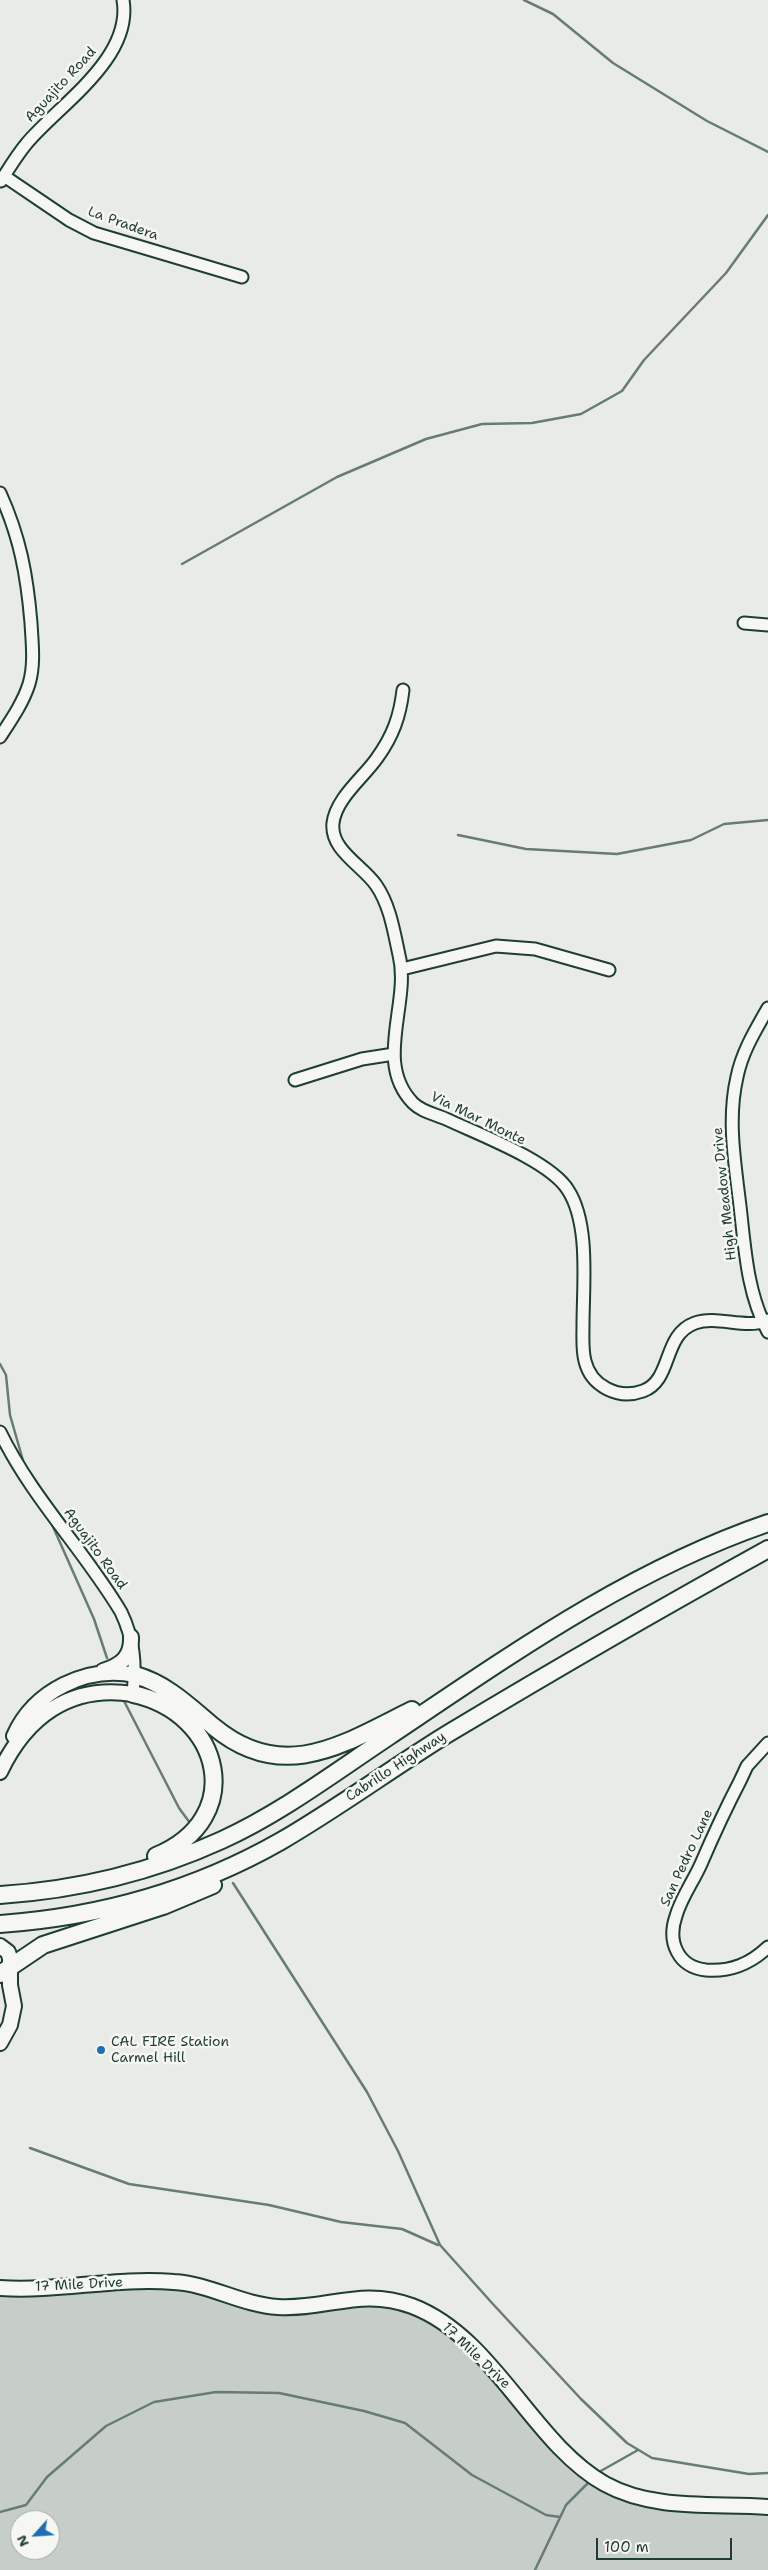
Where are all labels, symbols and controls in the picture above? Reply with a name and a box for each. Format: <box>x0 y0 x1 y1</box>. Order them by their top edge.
street label: Aguajito Road <box>22 44 100 126</box>
street label: La Pradera <box>85 203 161 245</box>
street label: Via Mar Monte <box>428 1089 528 1149</box>
street label: High Meadow Drive <box>710 1126 740 1262</box>
street label: Aguajito Road <box>60 1505 130 1593</box>
street label: Cabrillo Highway <box>343 1728 449 1806</box>
street label: San Pedro Lane <box>657 1807 717 1909</box>
place label: CAL FIRE Station Carmel Hill <box>111 2034 229 2066</box>
marker: CAL FIRE Station Carmel Hill <box>95 2044 107 2056</box>
street label: 17 Mile Drive <box>35 2274 123 2296</box>
street label: 17 Mile Drive <box>438 2319 514 2393</box>
north arrow <box>10 2510 60 2560</box>
scale bar <box>598 2528 734 2560</box>
text: N <box>12 2532 33 2550</box>
text: 100 m <box>604 2537 649 2557</box>

